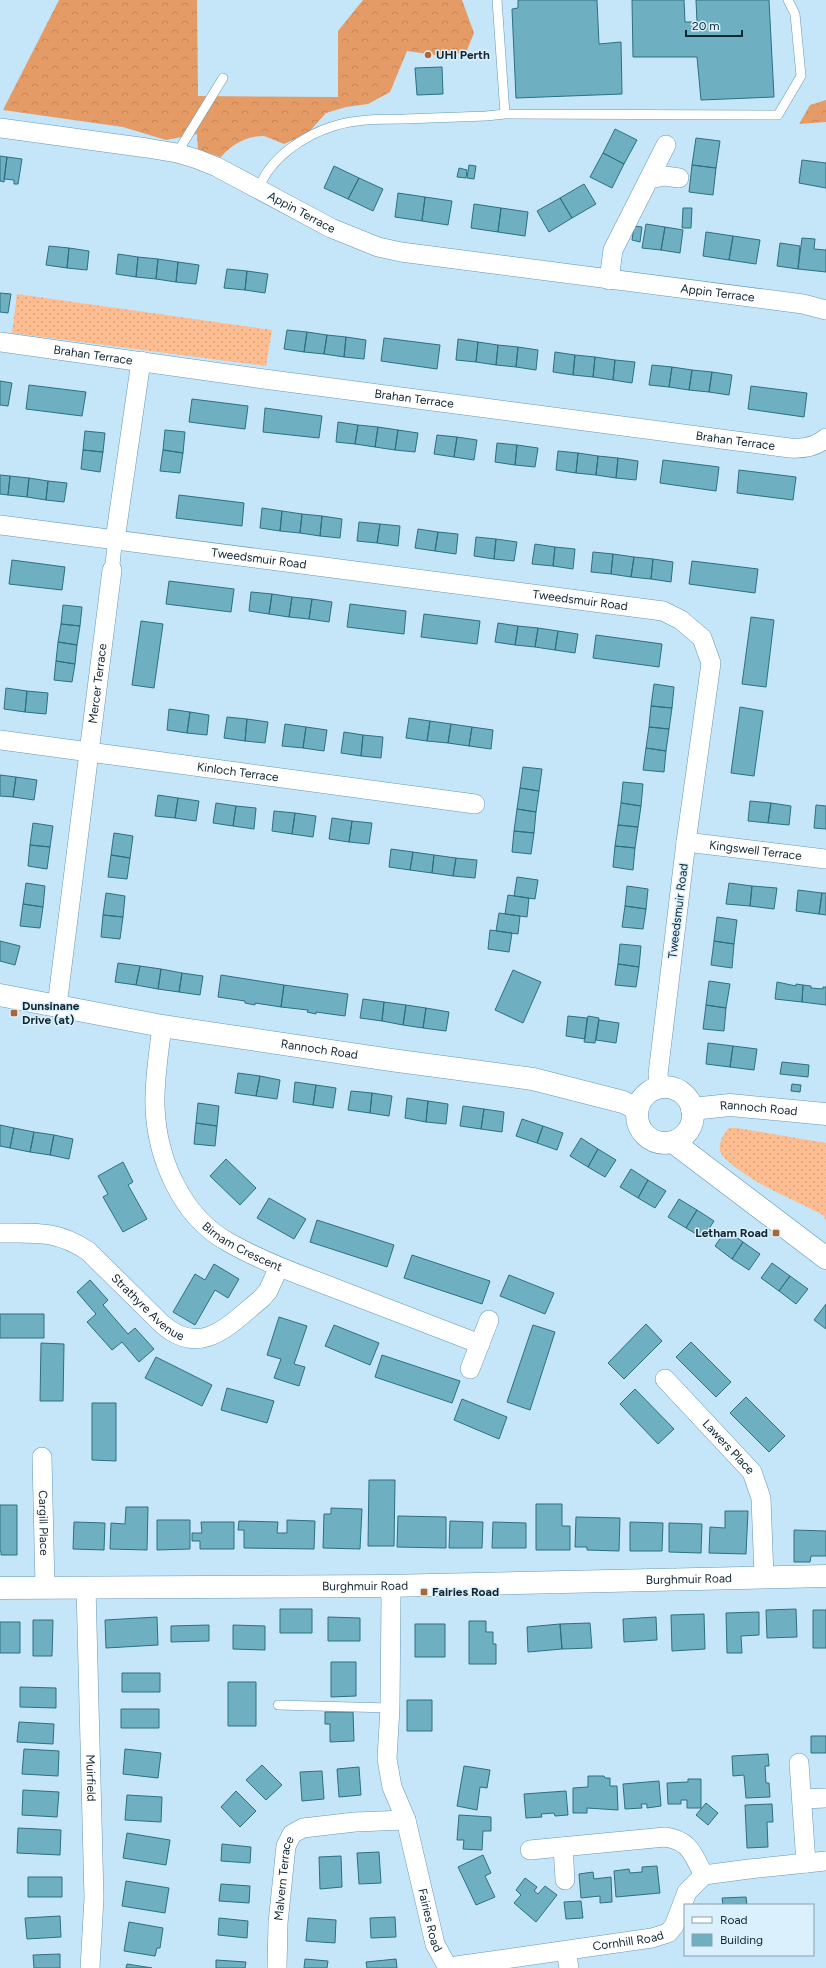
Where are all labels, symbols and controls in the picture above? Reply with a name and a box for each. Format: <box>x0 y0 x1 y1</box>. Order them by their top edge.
scale bar <box>686 12 742 38</box>
text: 20 m <box>692 19 720 33</box>
place label: UHI Perth <box>436 48 490 62</box>
marker: UHI Perth <box>423 50 433 60</box>
street label: Appin Terrace <box>265 188 338 236</box>
street label: Appin Terrace <box>680 281 756 305</box>
street label: Brahan Terrace <box>53 343 134 368</box>
street label: Brahan Terrace <box>374 387 455 411</box>
street label: Brahan Terrace <box>695 429 776 453</box>
street label: Tweedsmuir Road <box>210 545 307 572</box>
street label: Tweedsmuir Road <box>532 587 629 613</box>
street label: Mercer Terrace <box>86 642 110 724</box>
street label: Kinloch Terrace <box>196 760 280 785</box>
street label: Kingswell Terrace <box>708 838 803 863</box>
street label: Tweedsmuir Road <box>665 863 691 959</box>
place label: Dunsinane Drive (at) <box>22 999 80 1027</box>
marker: Dunsinane Drive (at) <box>9 1008 19 1018</box>
street label: Rannoch Road <box>280 1037 359 1062</box>
street label: Rannoch Road <box>719 1098 798 1118</box>
street label: Birnam Crescent <box>199 1219 285 1274</box>
place label: Letham Road <box>695 1226 768 1240</box>
marker: Letham Road <box>771 1228 781 1238</box>
street label: Strathyre Avenue <box>108 1271 187 1344</box>
street label: Lawers Place <box>700 1417 758 1477</box>
street label: Cargill Place <box>36 1490 51 1556</box>
street label: Burghmuir Road <box>646 1571 732 1587</box>
street label: Burghmuir Road <box>322 1579 408 1593</box>
place label: Fairies Road <box>432 1585 499 1599</box>
marker: Fairies Road <box>419 1587 429 1597</box>
street label: Muirfield <box>83 1754 99 1802</box>
street label: Malvern Terrace <box>271 1833 297 1921</box>
street label: Fairies Road <box>415 1887 445 1954</box>
legend <box>684 1904 814 1956</box>
text: Road <box>720 1913 748 1927</box>
street label: Cornhill Road <box>592 1928 665 1953</box>
text: Building <box>720 1933 763 1947</box>

